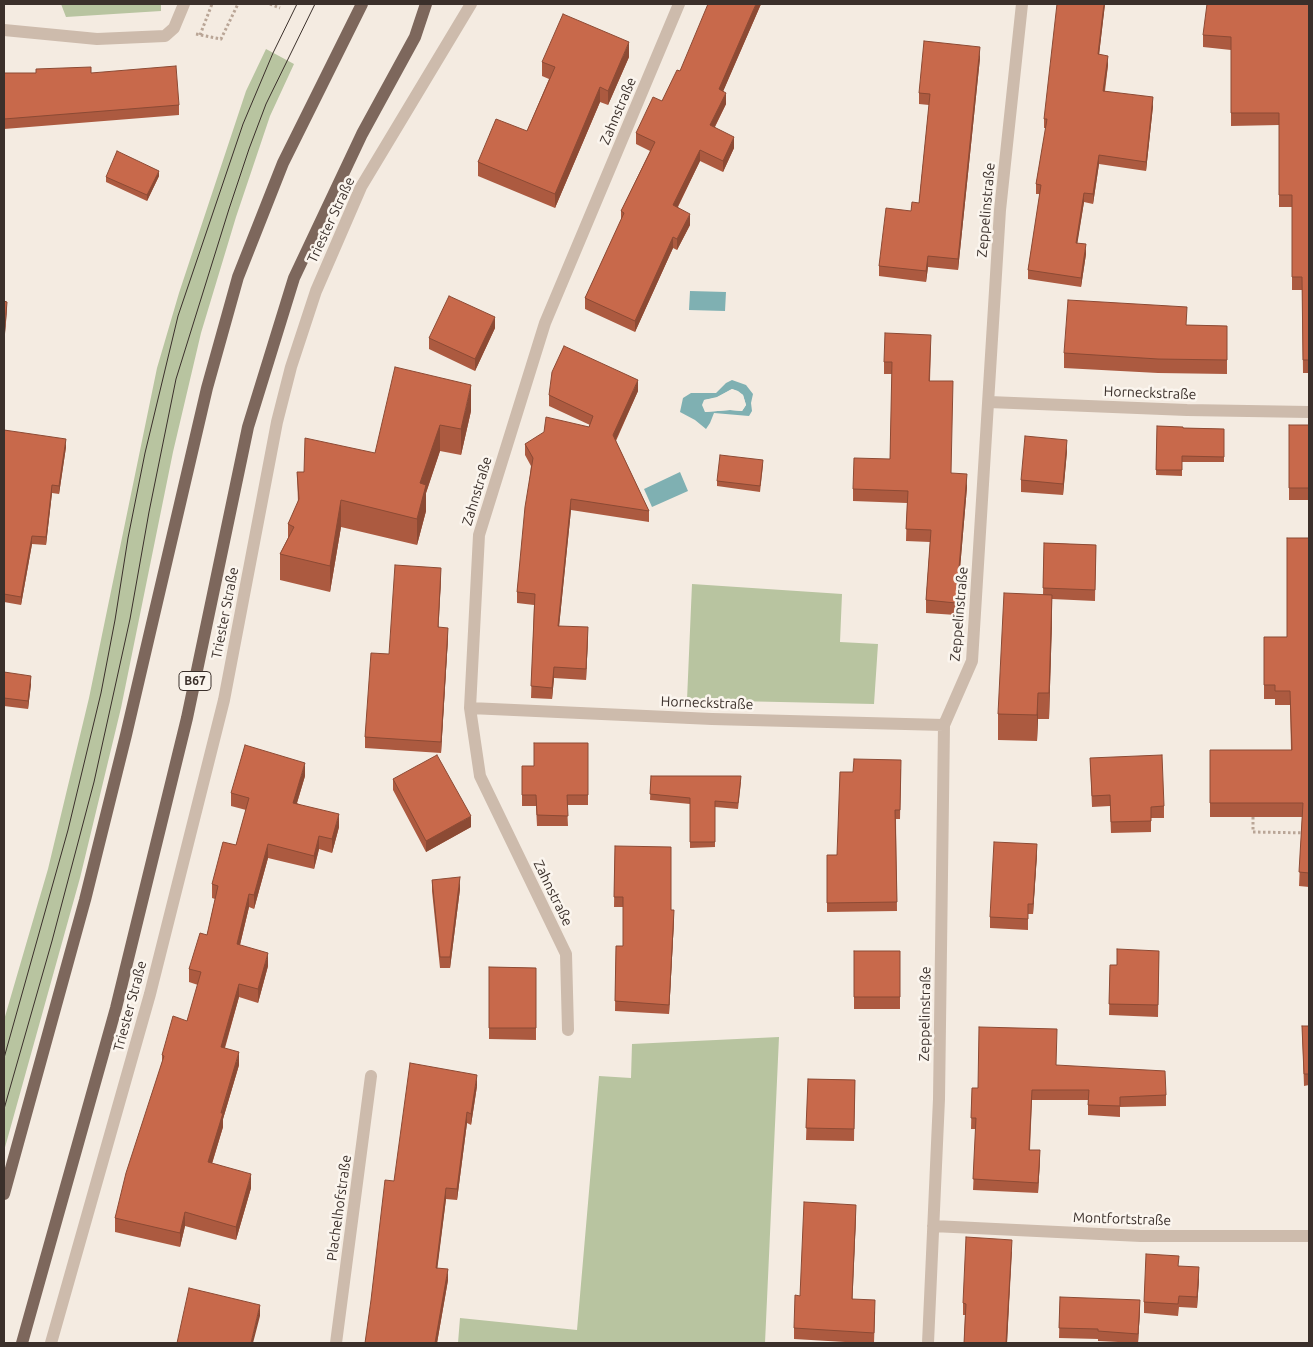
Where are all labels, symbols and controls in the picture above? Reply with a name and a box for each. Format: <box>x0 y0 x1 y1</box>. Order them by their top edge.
street label: Zahnstraße <box>596 75 640 147</box>
street label: Zeppelinstraße <box>973 162 999 258</box>
street label: Triester Straße <box>304 174 358 266</box>
street label: Horneckstraße <box>1103 383 1197 403</box>
street label: Zahnstraße <box>459 454 495 528</box>
street label: Triester Straße <box>208 566 242 660</box>
street label: Zeppelinstraße <box>946 566 972 662</box>
road number: B67 <box>179 671 211 690</box>
street label: Horneckstraße <box>660 693 754 713</box>
street label: Zahnstraße <box>530 857 576 929</box>
street label: Triester Straße <box>110 959 150 1053</box>
street label: Zeppelinstraße <box>916 966 934 1062</box>
street label: Plachelhofstraße <box>323 1154 355 1262</box>
street label: Montfortstraße <box>1073 1209 1171 1229</box>

